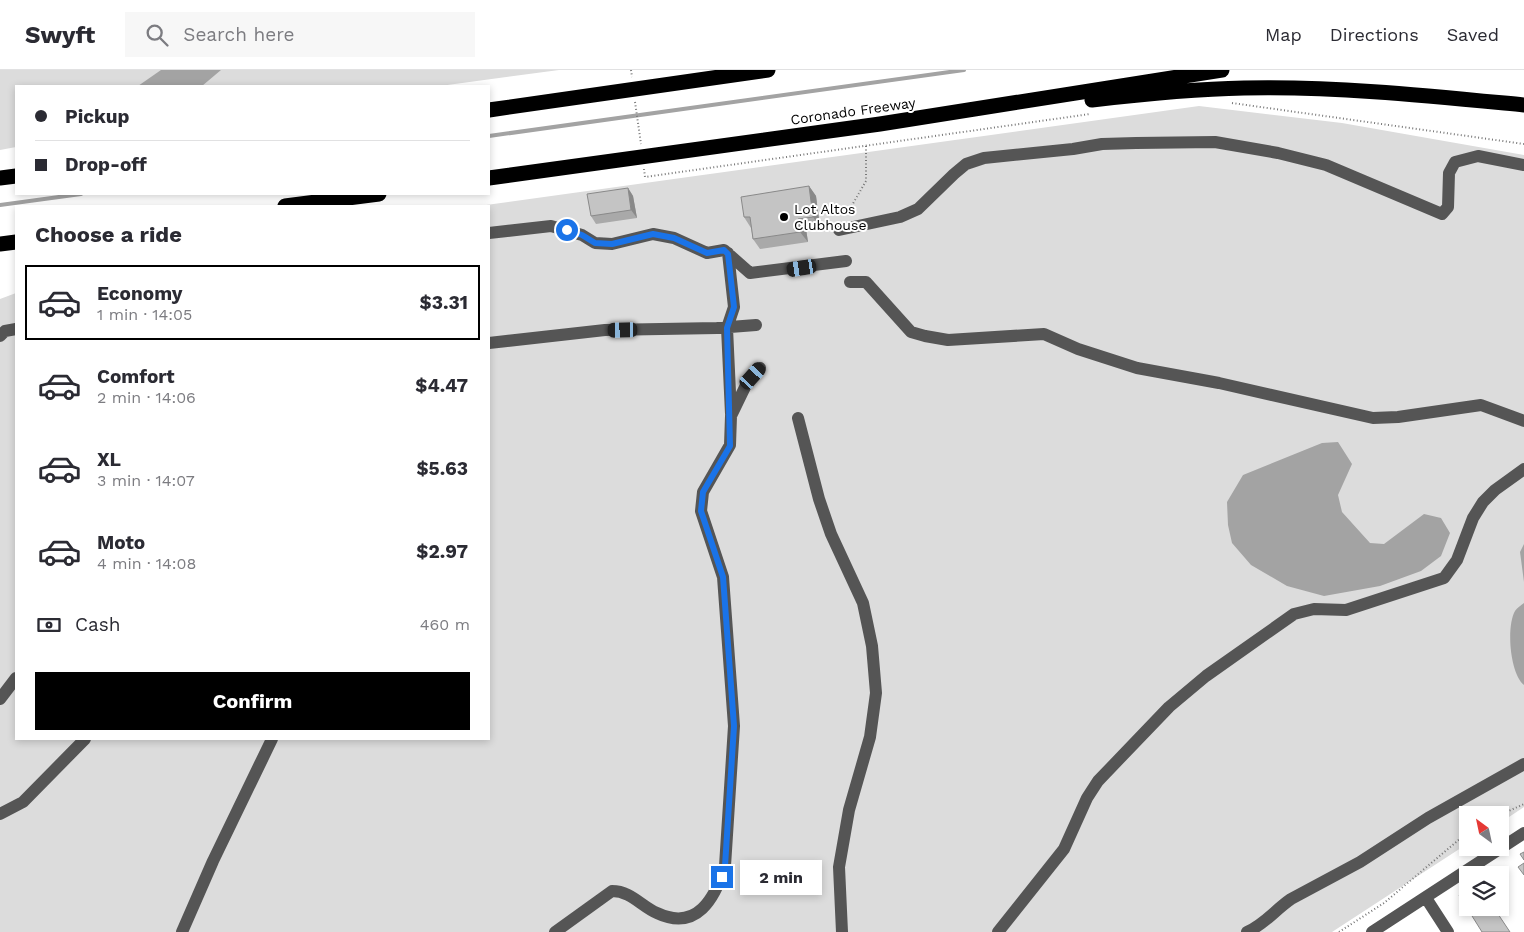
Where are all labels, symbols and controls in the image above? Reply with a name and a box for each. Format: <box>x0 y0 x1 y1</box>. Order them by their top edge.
search box <box>125 12 475 57</box>
text: Swyft <box>25 21 95 49</box>
icon: search <box>143 21 171 49</box>
text: Search here <box>183 23 295 46</box>
text: Map <box>1265 24 1302 45</box>
text: Directions <box>1330 24 1419 45</box>
text: Saved <box>1447 24 1499 45</box>
street label: Coronado Freeway <box>789 94 917 128</box>
text: Pickup <box>65 105 129 128</box>
text: Drop-off <box>65 153 147 176</box>
place label: Lot Altos Clubhouse <box>794 201 866 233</box>
marker: Lot Altos Clubhouse <box>778 211 790 223</box>
route start <box>556 219 578 241</box>
text: Choose a ride <box>35 222 182 247</box>
car <box>786 258 817 278</box>
icon: car <box>37 280 82 325</box>
text: Economy <box>97 282 182 305</box>
text: $3.31 <box>420 291 468 314</box>
text: 1 min · 14:05 <box>97 305 192 324</box>
car <box>607 322 638 338</box>
car <box>737 360 768 392</box>
icon: car <box>37 363 82 408</box>
text: Comfort <box>97 365 175 388</box>
text: $4.47 <box>415 374 468 397</box>
text: 2 min · 14:06 <box>97 388 196 407</box>
icon: car <box>37 446 82 491</box>
text: XL <box>97 448 121 471</box>
text: $5.63 <box>416 457 468 480</box>
text: 3 min · 14:07 <box>97 471 195 490</box>
icon: car <box>37 529 82 574</box>
text: Moto <box>97 531 145 554</box>
text: $2.97 <box>416 540 468 563</box>
text: 4 min · 14:08 <box>97 554 196 573</box>
icon: cash <box>35 611 63 639</box>
text: Cash <box>75 613 121 636</box>
text: 460 m <box>420 615 470 634</box>
button: Confirm <box>35 672 470 730</box>
north arrow <box>1459 806 1509 856</box>
map controls <box>1459 806 1509 916</box>
callout: 2 min <box>740 860 822 894</box>
route end <box>711 866 733 888</box>
button: layers <box>1459 866 1509 916</box>
text: 2 min <box>759 868 803 887</box>

